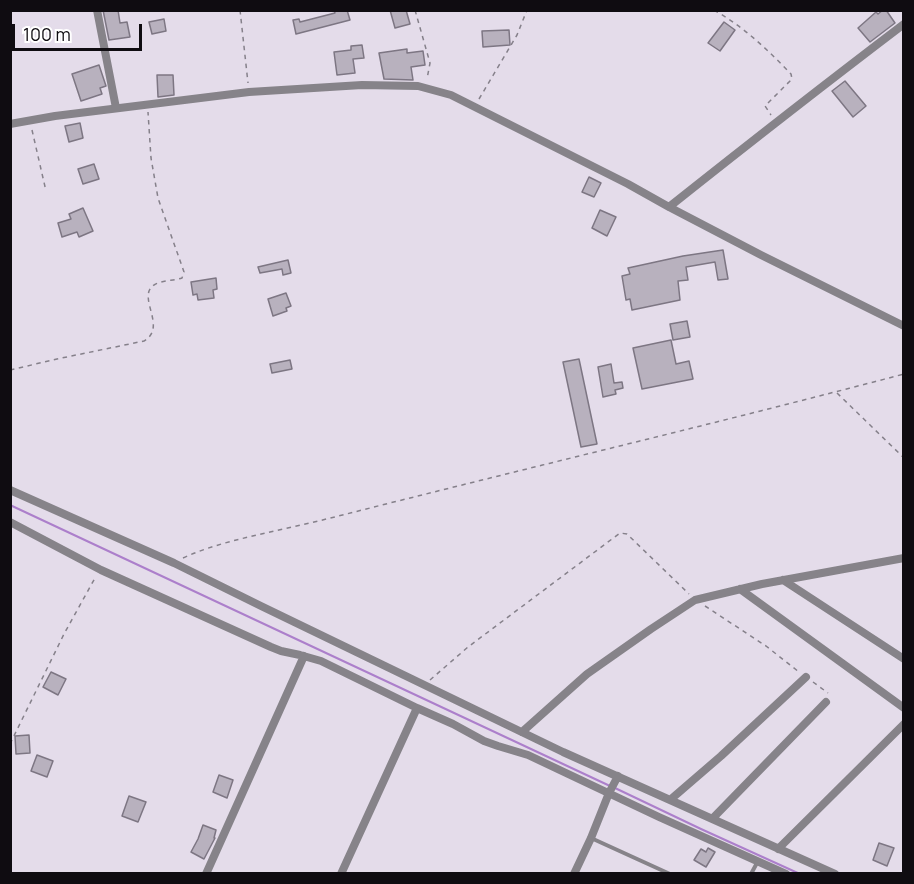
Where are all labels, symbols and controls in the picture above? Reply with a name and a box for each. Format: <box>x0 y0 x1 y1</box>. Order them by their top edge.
scale bar <box>15 12 146 50</box>
text: 100 m <box>23 22 71 46</box>

